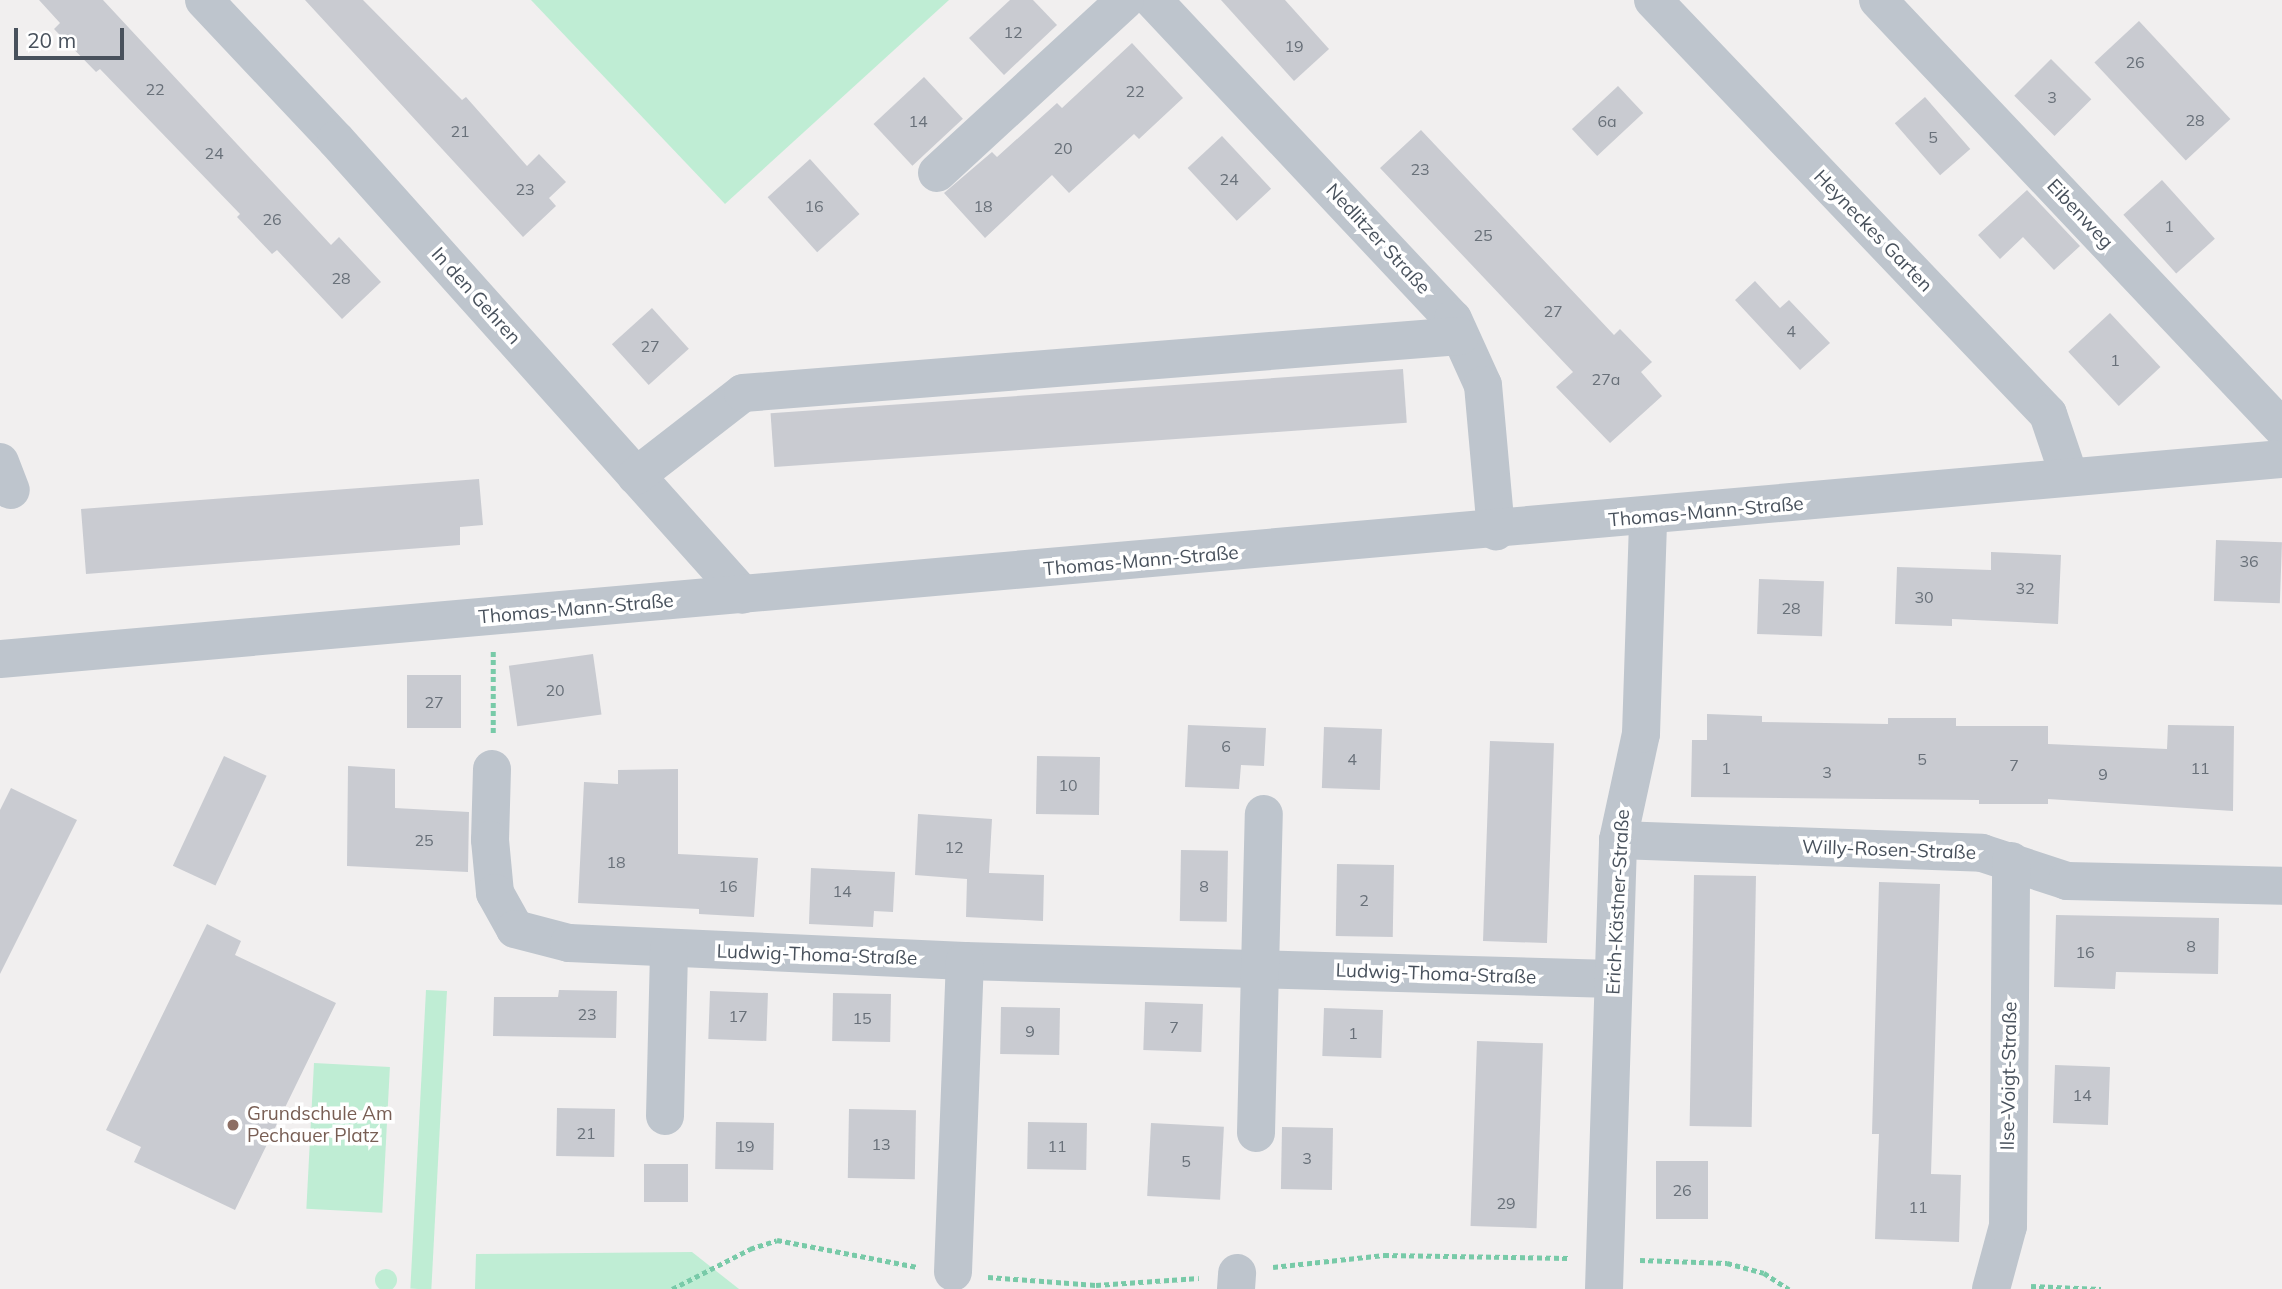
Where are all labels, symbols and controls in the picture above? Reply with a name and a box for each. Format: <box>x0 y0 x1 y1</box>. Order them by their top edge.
scale bar <box>18 14 128 58</box>
house number: 12 <box>1003 22 1023 42</box>
text: 20 m <box>27 27 76 53</box>
house number: 19 <box>1284 36 1304 56</box>
house number: 26 <box>2125 52 2145 72</box>
house number: 22 <box>145 79 165 99</box>
house number: 22 <box>1125 81 1145 101</box>
house number: 3 <box>2047 87 2057 107</box>
house number: 28 <box>2185 110 2205 130</box>
house number: 14 <box>908 111 928 131</box>
house number: 6a <box>1597 111 1617 131</box>
house number: 21 <box>450 121 470 141</box>
house number: 5 <box>1928 127 1938 147</box>
house number: 20 <box>1053 138 1073 158</box>
house number: 24 <box>204 143 224 163</box>
house number: 23 <box>1410 159 1430 179</box>
street label: Heyneckes Garten <box>1809 165 1937 297</box>
house number: 24 <box>1219 169 1239 189</box>
street label: Eibenweg <box>2042 175 2118 253</box>
house number: 23 <box>515 179 535 199</box>
street label: Nedlitzer Straße <box>1321 179 1435 299</box>
house number: 16 <box>804 196 824 216</box>
house number: 18 <box>973 196 993 216</box>
house number: 26 <box>262 209 282 229</box>
house number: 1 <box>2164 216 2174 236</box>
house number: 25 <box>1473 225 1493 245</box>
street label: In den Gehren <box>427 243 525 349</box>
house number: 28 <box>331 268 351 288</box>
house number: 27 <box>1543 301 1563 321</box>
house number: 4 <box>1786 321 1796 341</box>
house number: 27 <box>640 336 660 356</box>
house number: 1 <box>2110 350 2120 370</box>
house number: 27a <box>1592 369 1620 389</box>
street label: Thomas-Mann-Straße <box>1607 492 1805 532</box>
street label: Thomas-Mann-Straße <box>1042 541 1240 581</box>
house number: 36 <box>2239 551 2259 571</box>
house number: 32 <box>2015 578 2035 598</box>
house number: 30 <box>1914 587 1934 607</box>
street label: Thomas-Mann-Straße <box>477 589 675 629</box>
house number: 28 <box>1781 598 1801 618</box>
house number: 20 <box>545 680 565 700</box>
house number: 27 <box>424 692 444 712</box>
house number: 6 <box>1221 736 1231 756</box>
house number: 4 <box>1347 749 1357 769</box>
house number: 5 <box>1917 749 1927 769</box>
house number: 7 <box>2009 755 2019 775</box>
house number: 1 <box>1721 758 1731 778</box>
house number: 11 <box>2190 758 2210 778</box>
house number: 3 <box>1822 762 1832 782</box>
house number: 9 <box>2098 764 2108 784</box>
house number: 10 <box>1058 775 1078 795</box>
street label: Erich-Kästner-Straße <box>1602 809 1634 995</box>
house number: 25 <box>414 830 434 850</box>
street label: Willy-Rosen-Straße <box>1802 836 1976 864</box>
house number: 12 <box>944 837 964 857</box>
house number: 18 <box>606 852 626 872</box>
house number: 16 <box>718 876 738 896</box>
house number: 8 <box>1199 876 1209 896</box>
house number: 14 <box>832 881 852 901</box>
house number: 2 <box>1359 890 1369 910</box>
house number: 8 <box>2186 936 2196 956</box>
street label: Ludwig-Thoma-Straße <box>716 940 918 970</box>
house number: 16 <box>2075 942 2095 962</box>
street label: Ludwig-Thoma-Straße <box>1335 959 1537 989</box>
street label: Ilse-Voigt-Straße <box>1996 1001 2022 1151</box>
house number: 23 <box>577 1004 597 1024</box>
house number: 17 <box>728 1006 748 1026</box>
house number: 15 <box>852 1008 872 1028</box>
house number: 7 <box>1169 1017 1179 1037</box>
house number: 9 <box>1025 1021 1035 1041</box>
house number: 1 <box>1348 1023 1358 1043</box>
house number: 14 <box>2072 1085 2092 1105</box>
place label: Grundschule Am Pechauer Platz <box>247 1103 393 1147</box>
marker: Grundschule Am Pechauer Platz <box>225 1117 241 1133</box>
house number: 21 <box>576 1123 596 1143</box>
house number: 13 <box>871 1134 891 1154</box>
house number: 19 <box>735 1136 755 1156</box>
house number: 11 <box>1047 1136 1067 1156</box>
house number: 3 <box>1302 1148 1312 1168</box>
house number: 5 <box>1181 1151 1191 1171</box>
house number: 26 <box>1672 1180 1692 1200</box>
house number: 29 <box>1496 1193 1516 1213</box>
house number: 11 <box>1908 1197 1928 1217</box>

